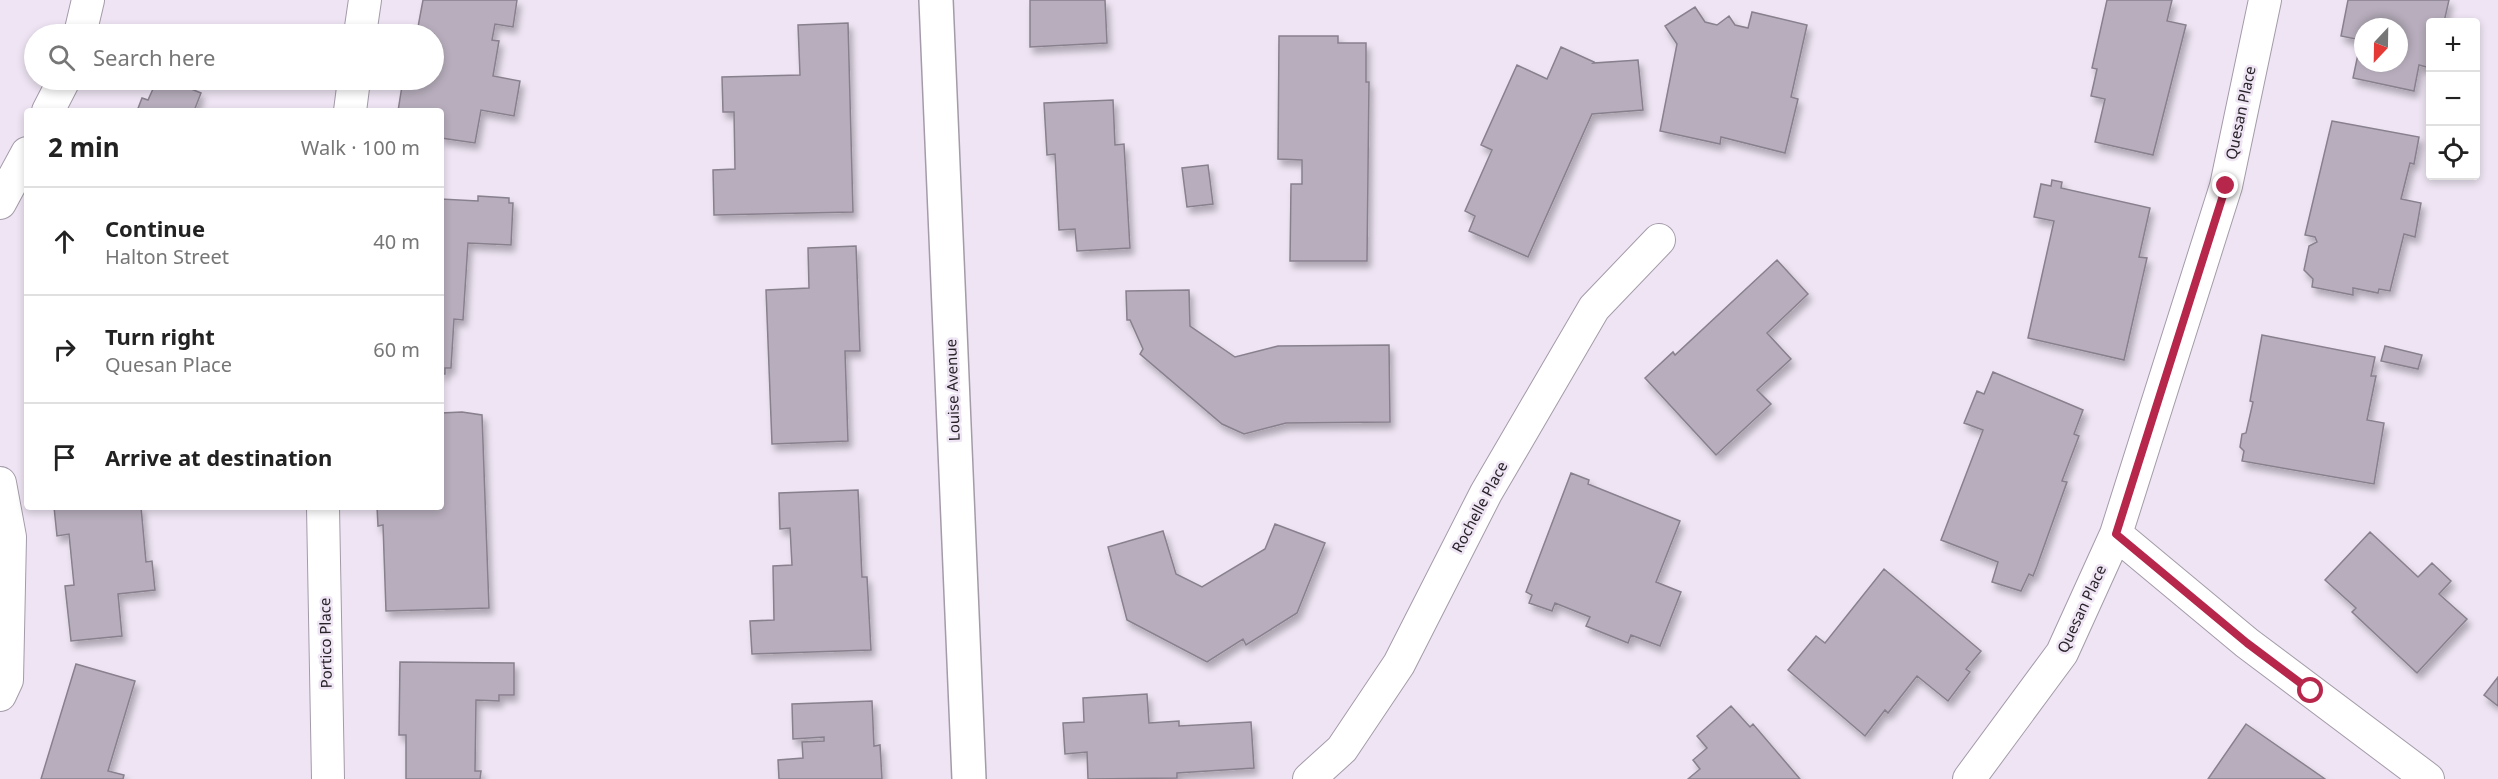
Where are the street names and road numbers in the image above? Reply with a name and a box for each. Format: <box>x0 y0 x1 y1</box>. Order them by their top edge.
street label: Quesan Place <box>2220 64 2260 161</box>
street label: Louise Avenue <box>940 339 964 442</box>
street label: Rochelle Place <box>1447 457 1512 556</box>
street label: Quesan Place <box>2052 561 2110 656</box>
street label: Portico Place <box>314 597 336 689</box>

